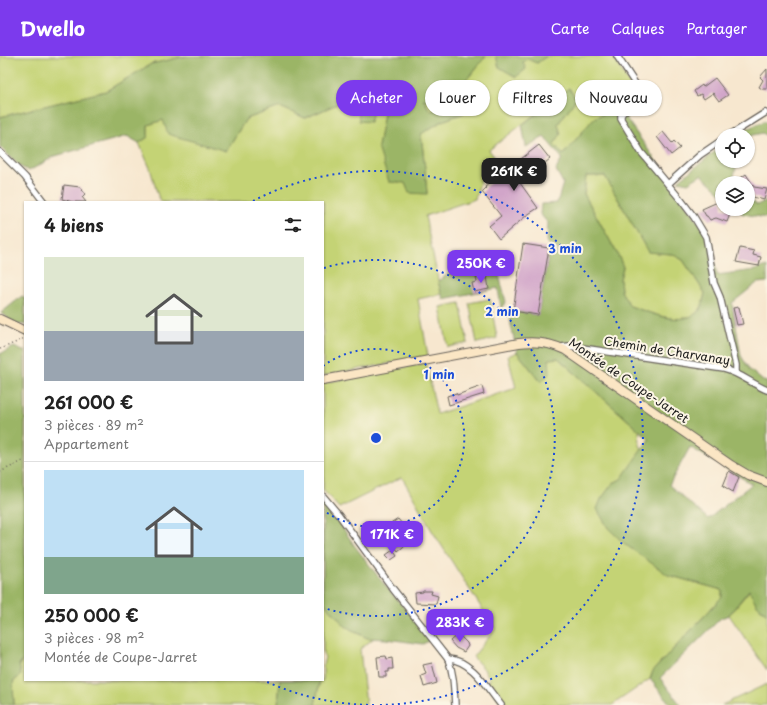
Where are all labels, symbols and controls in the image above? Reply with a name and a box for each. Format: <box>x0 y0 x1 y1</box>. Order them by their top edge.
text: Dwello <box>20 14 85 42</box>
text: Carte <box>551 18 590 39</box>
text: Calques <box>612 18 664 39</box>
text: Partager <box>686 18 747 39</box>
chip: Acheter <box>336 80 417 116</box>
chip: Louer <box>425 80 490 116</box>
chip: Filtres <box>498 80 567 116</box>
chip: Nouveau <box>575 80 662 116</box>
map controls <box>715 128 755 216</box>
button: locate <box>715 128 755 168</box>
pin: 261K € <box>481 158 547 192</box>
text: 261K € <box>491 161 537 180</box>
button: layers <box>715 176 755 216</box>
text: 4 biens <box>44 212 104 238</box>
icon: filters <box>282 214 304 236</box>
text: 3 min <box>548 239 582 257</box>
pin: 250K € <box>448 250 514 284</box>
text: 250K € <box>456 253 506 272</box>
icon: home <box>138 283 210 355</box>
text: 2 min <box>485 302 519 320</box>
street label: Chemin de Charvanay <box>603 331 732 369</box>
street label: Montée de Coupe-Jarret <box>565 333 693 427</box>
text: 1 min <box>423 365 455 383</box>
text: 261 000 € <box>44 389 133 415</box>
text: 3 pièces · 89 m² <box>44 415 144 434</box>
centre of rings <box>369 431 383 445</box>
text: Appartement <box>44 434 129 453</box>
icon: home <box>138 496 210 568</box>
pin: 171K € <box>359 521 425 555</box>
text: 171K € <box>370 524 414 543</box>
text: 250 000 € <box>44 602 139 628</box>
pin: 283K € <box>427 609 493 643</box>
text: 283K € <box>435 612 485 631</box>
text: 3 pièces · 98 m² <box>44 628 144 647</box>
text: Montée de Coupe-Jarret <box>44 647 197 666</box>

